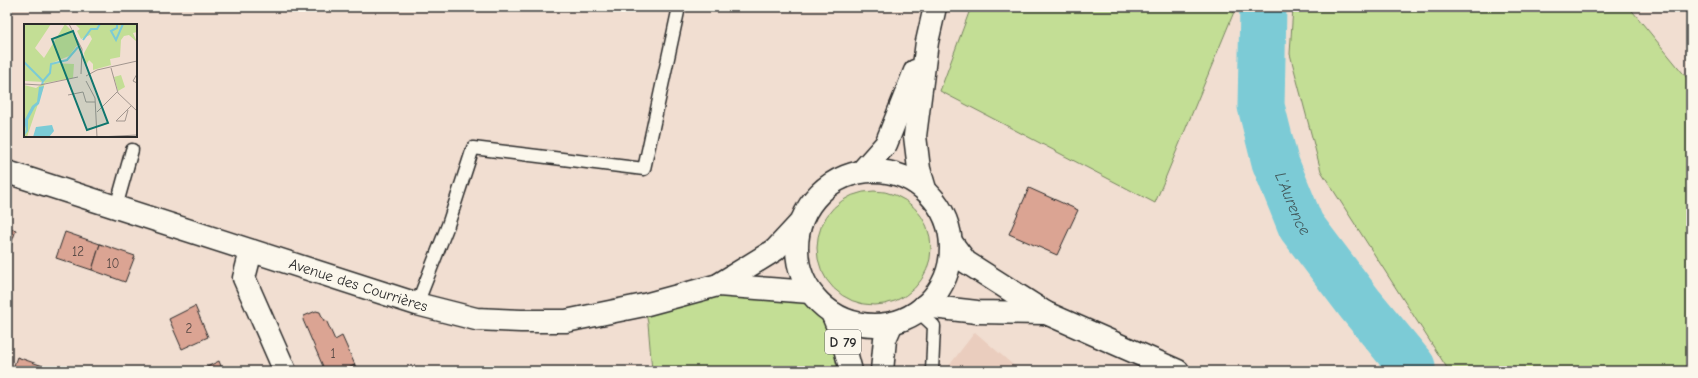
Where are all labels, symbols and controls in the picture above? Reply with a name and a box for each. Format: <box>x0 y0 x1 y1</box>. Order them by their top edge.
inset map <box>24 24 137 137</box>
water label: L'Aurence <box>1271 169 1314 239</box>
house number: 12 <box>72 244 84 259</box>
street label: Avenue des Courrières <box>287 254 429 315</box>
house number: 10 <box>106 256 120 271</box>
house number: 2 <box>186 321 193 336</box>
road number: D 79 <box>825 330 861 354</box>
house number: 1 <box>330 346 336 361</box>

